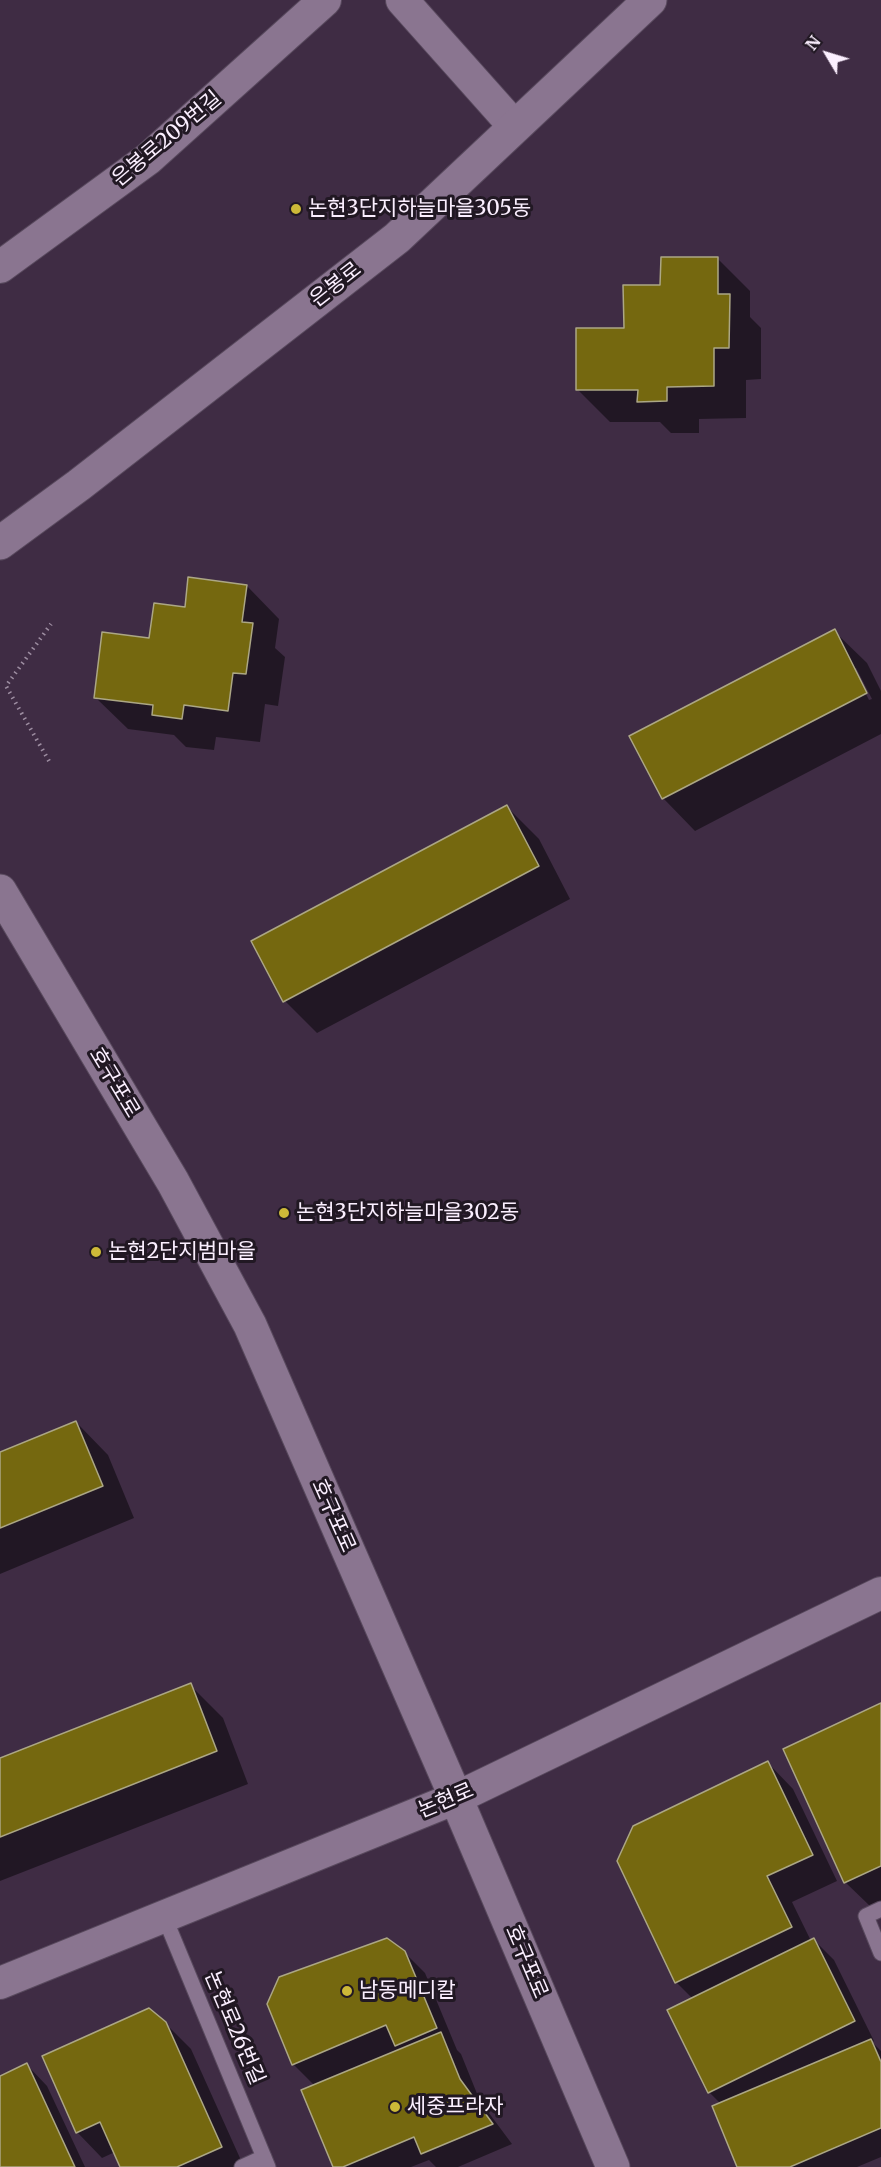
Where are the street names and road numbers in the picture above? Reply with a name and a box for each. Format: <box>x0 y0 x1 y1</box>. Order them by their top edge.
street label: 은봉로209번길 <box>107 86 227 192</box>
street label: 은봉로 <box>305 257 367 313</box>
street label: 호구포로 <box>83 1043 145 1123</box>
street label: 호구포로 <box>306 1476 360 1556</box>
street label: 논현로 <box>414 1778 478 1824</box>
street label: 호구포로 <box>499 1922 553 2002</box>
street label: 논현로26번길 <box>199 1967 269 2089</box>

